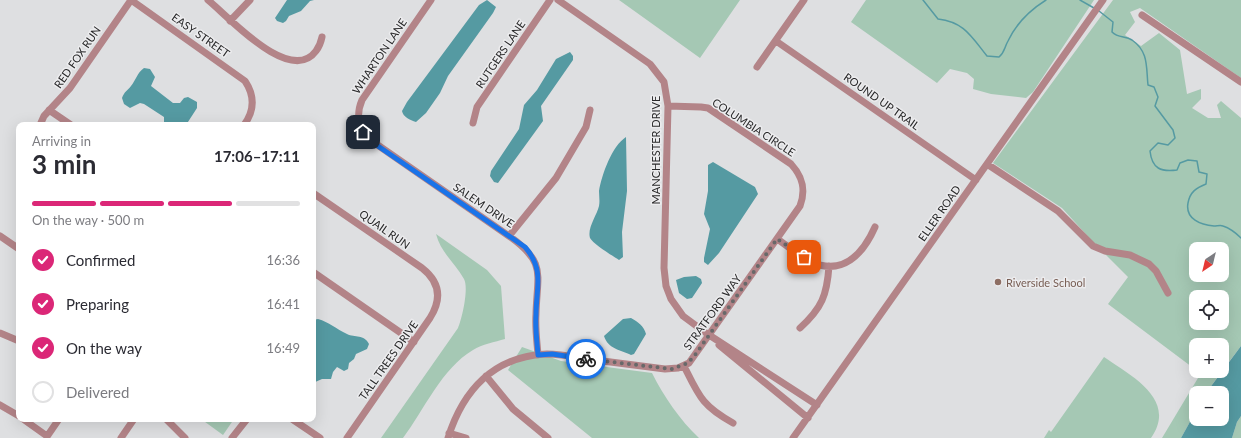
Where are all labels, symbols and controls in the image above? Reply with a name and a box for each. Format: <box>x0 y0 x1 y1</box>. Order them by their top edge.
street label: EASY STREET <box>170 10 233 60</box>
street label: WHARTON LANE <box>349 16 409 96</box>
street label: RUTGERS LANE <box>473 18 527 90</box>
street label: RED FOX RUN <box>51 24 103 90</box>
street label: ROUND UP TRAIL <box>842 70 923 132</box>
street label: COLUMBIA CIRCLE <box>710 95 798 159</box>
street label: MANCHESTER DRIVE <box>649 96 662 204</box>
pin <box>346 115 380 149</box>
icon: home <box>352 121 374 143</box>
text: Arriving in <box>32 133 91 149</box>
text: 17:06–17:11 <box>214 147 300 165</box>
text: 3 min <box>32 148 96 180</box>
street label: SALEM DRIVE <box>451 180 517 230</box>
street label: ELLER ROAD <box>915 183 963 243</box>
street label: QUAIL RUN <box>357 207 413 251</box>
text: On the way · 500 m <box>32 212 144 228</box>
pin <box>787 240 821 274</box>
north arrow <box>1189 242 1229 282</box>
map controls <box>1189 242 1229 426</box>
icon: bag <box>793 246 815 268</box>
icon: check <box>32 249 54 271</box>
text: Confirmed <box>66 251 135 269</box>
text: 16:36 <box>267 252 300 268</box>
street label: STRATFORD WAY <box>680 272 744 352</box>
place label: Riverside School <box>1006 276 1085 289</box>
marker: Riverside School <box>993 277 1003 287</box>
button: locate <box>1189 290 1229 330</box>
icon: check <box>32 293 54 315</box>
text: Preparing <box>66 295 129 313</box>
text: 16:41 <box>267 296 300 312</box>
street label: TALL TREES DRIVE <box>356 318 420 402</box>
icon: check <box>32 337 54 359</box>
button: + <box>1189 338 1229 378</box>
text: On the way <box>66 339 142 357</box>
courier <box>566 339 606 379</box>
text: 16:49 <box>267 340 300 356</box>
icon: bike <box>575 348 597 370</box>
text: Delivered <box>66 383 129 401</box>
button: − <box>1189 386 1229 426</box>

